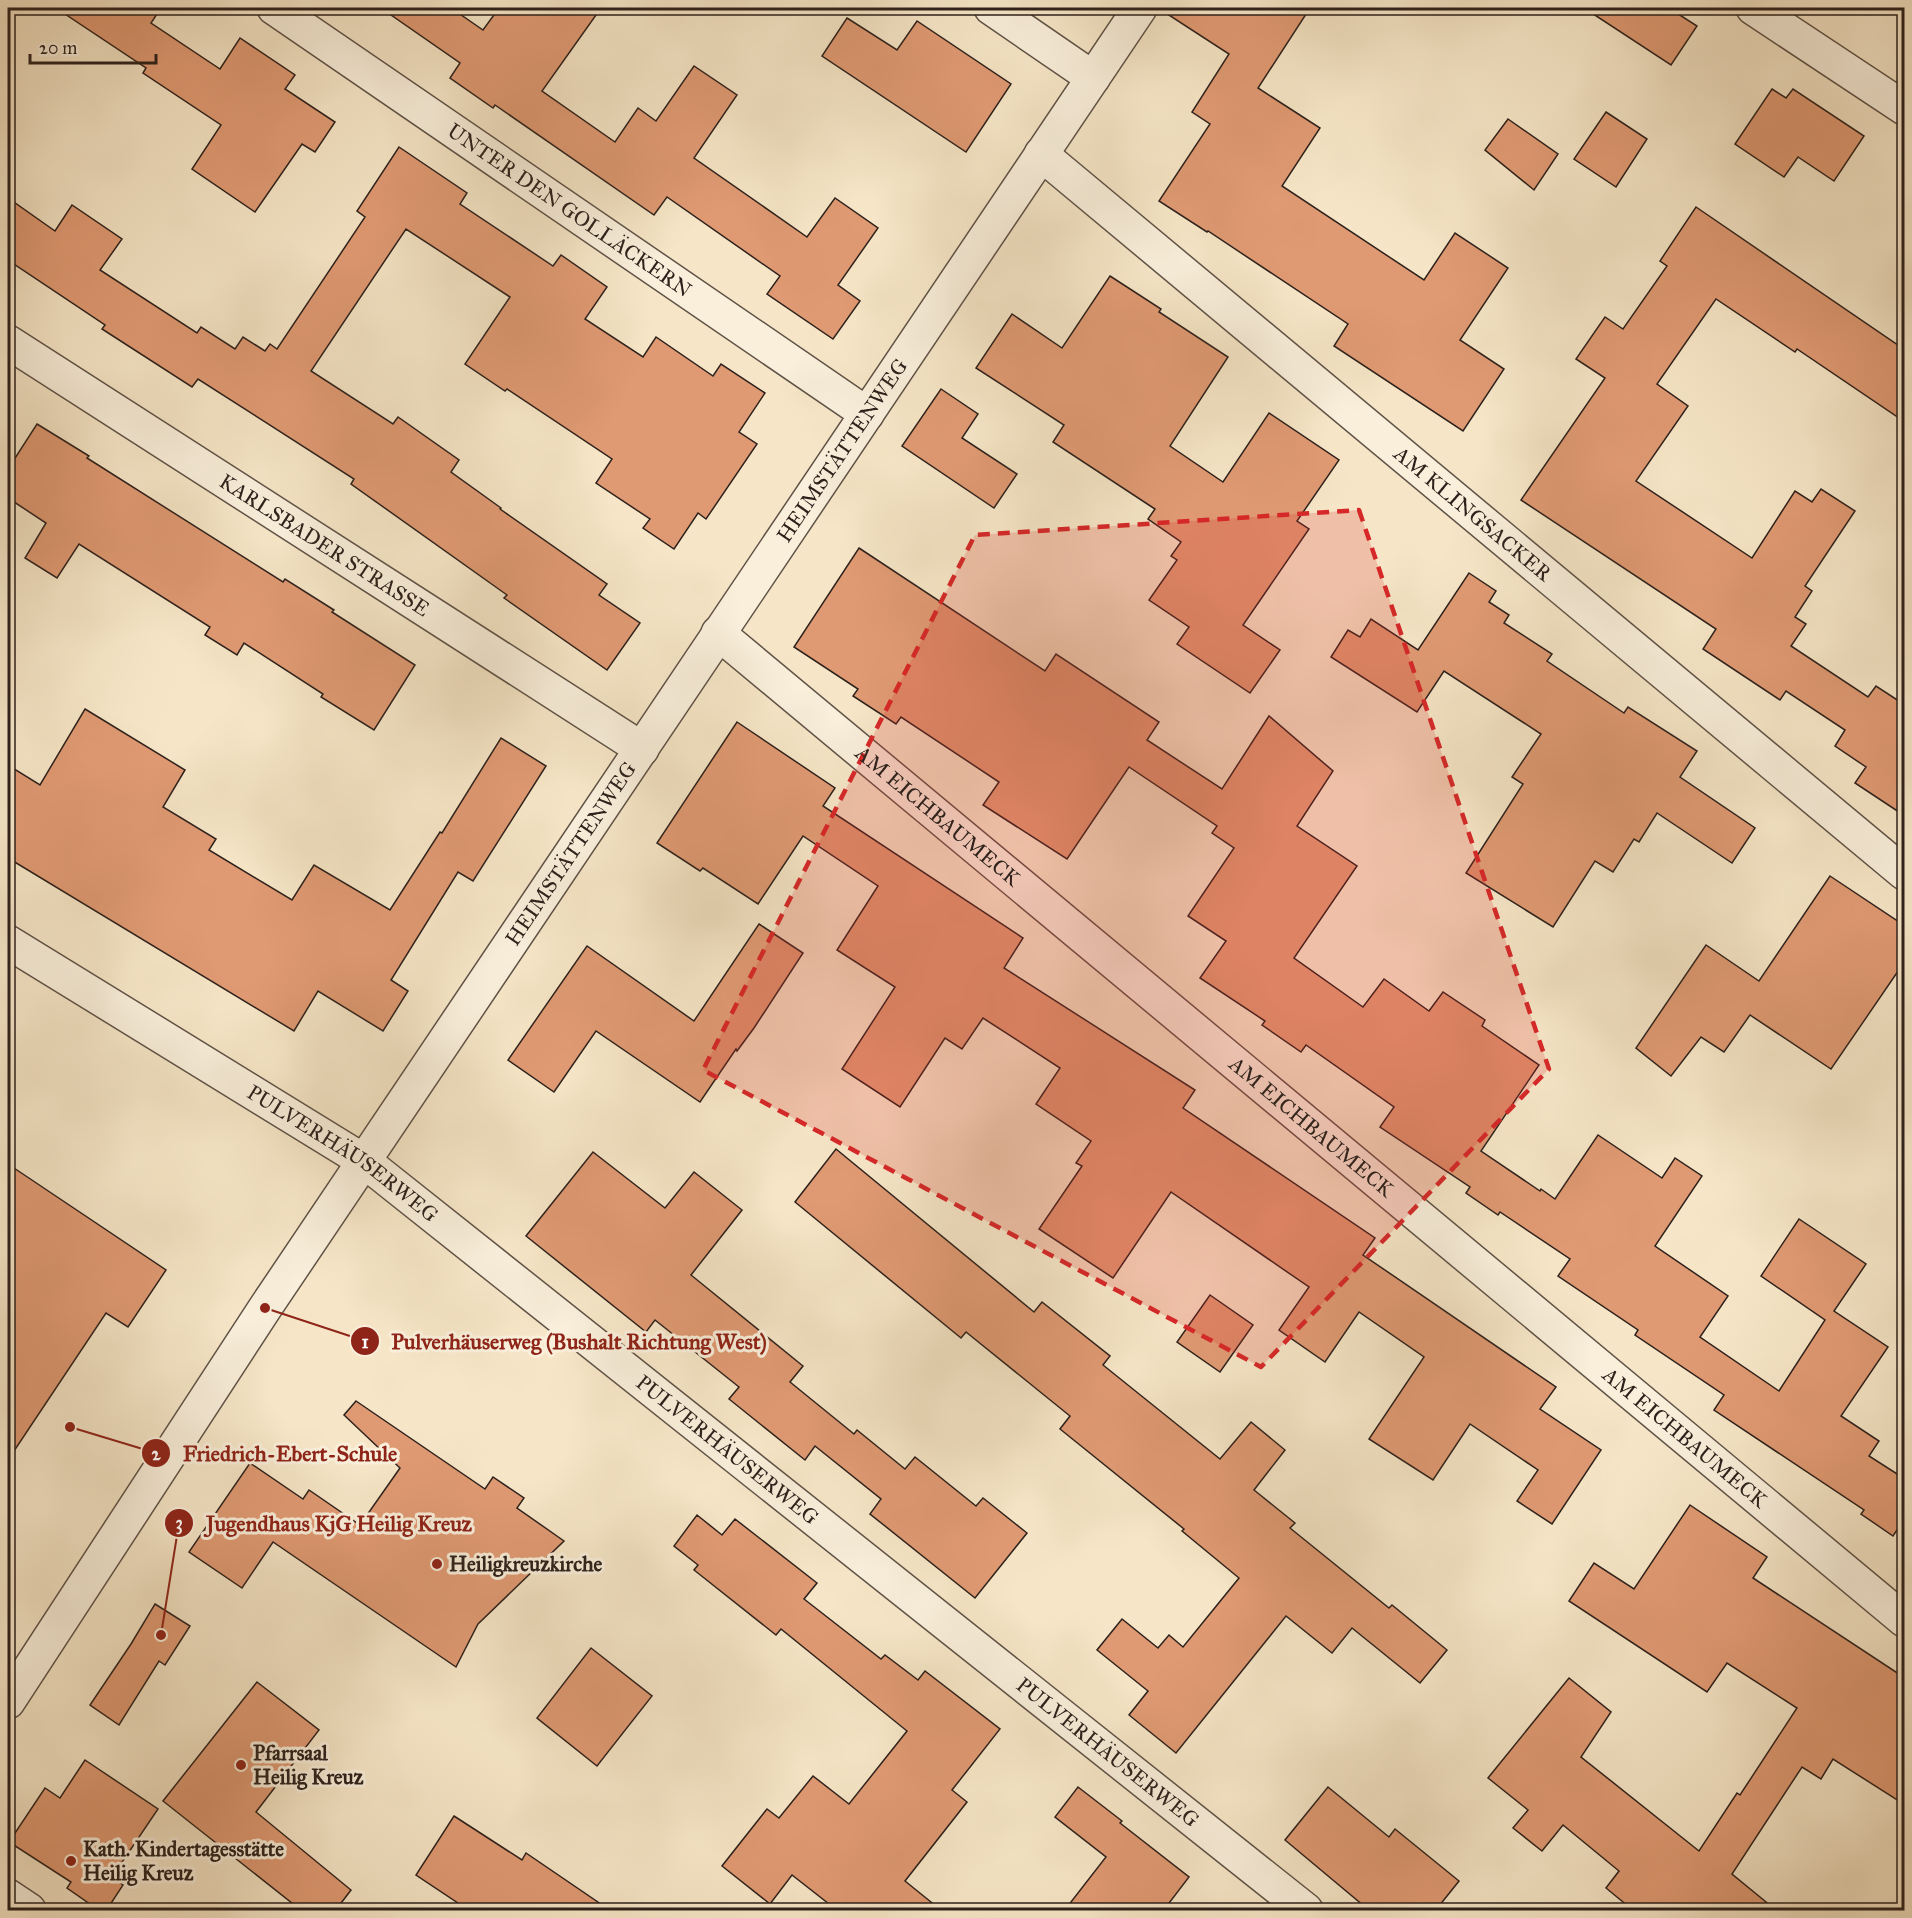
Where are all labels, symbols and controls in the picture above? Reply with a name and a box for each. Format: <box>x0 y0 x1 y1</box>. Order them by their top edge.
scale bar <box>30 27 156 65</box>
text: 20 m <box>39 37 77 59</box>
street label: UNTER DEN GOLLÄCKERN <box>442 118 697 303</box>
street label: HEIMSTÄTTENWEG <box>771 354 913 547</box>
street label: AM KLINGSACKER <box>1388 440 1558 588</box>
street label: KARLSBADER STRASSE <box>214 468 434 622</box>
street label: AM EICHBAUMECK <box>849 739 1026 893</box>
street label: HEIMSTÄTTENWEG <box>500 757 642 951</box>
street label: AM EICHBAUMECK <box>1223 1050 1400 1203</box>
street label: PULVERHÄUSERWEG <box>242 1079 443 1228</box>
callout: Pulverhäuserweg (Bushalt Richtung West) <box>350 1321 779 1361</box>
text: Pulverhäuserweg (Bushalt Richtung West) <box>391 1328 767 1355</box>
text: 1 <box>361 1331 369 1353</box>
street label: AM EICHBAUMECK <box>1597 1361 1773 1514</box>
street label: PULVERHÄUSERWEG <box>631 1369 824 1530</box>
callout: Friedrich-Ebert-Schule <box>141 1433 409 1473</box>
text: Friedrich-Ebert-Schule <box>183 1440 397 1467</box>
text: 2 <box>152 1443 162 1465</box>
callout: Jugendhaus KjG Heilig Kreuz <box>164 1503 484 1543</box>
text: Jugendhaus KjG Heilig Kreuz <box>203 1510 473 1538</box>
text: 3 <box>175 1512 183 1535</box>
place label: Heiligkreuzkirche <box>449 1551 603 1577</box>
marker: Heiligkreuzkirche <box>430 1557 444 1571</box>
street label: PULVERHÄUSERWEG <box>1011 1672 1204 1833</box>
place label: Pfarrsaal Heilig Kreuz <box>253 1740 364 1790</box>
marker: Pfarrsaal Heilig Kreuz <box>234 1758 248 1772</box>
place label: Kath. Kindertagesstätte Heilig Kreuz <box>83 1836 284 1886</box>
marker: Kath. Kindertagesstätte Heilig Kreuz <box>64 1854 78 1868</box>

